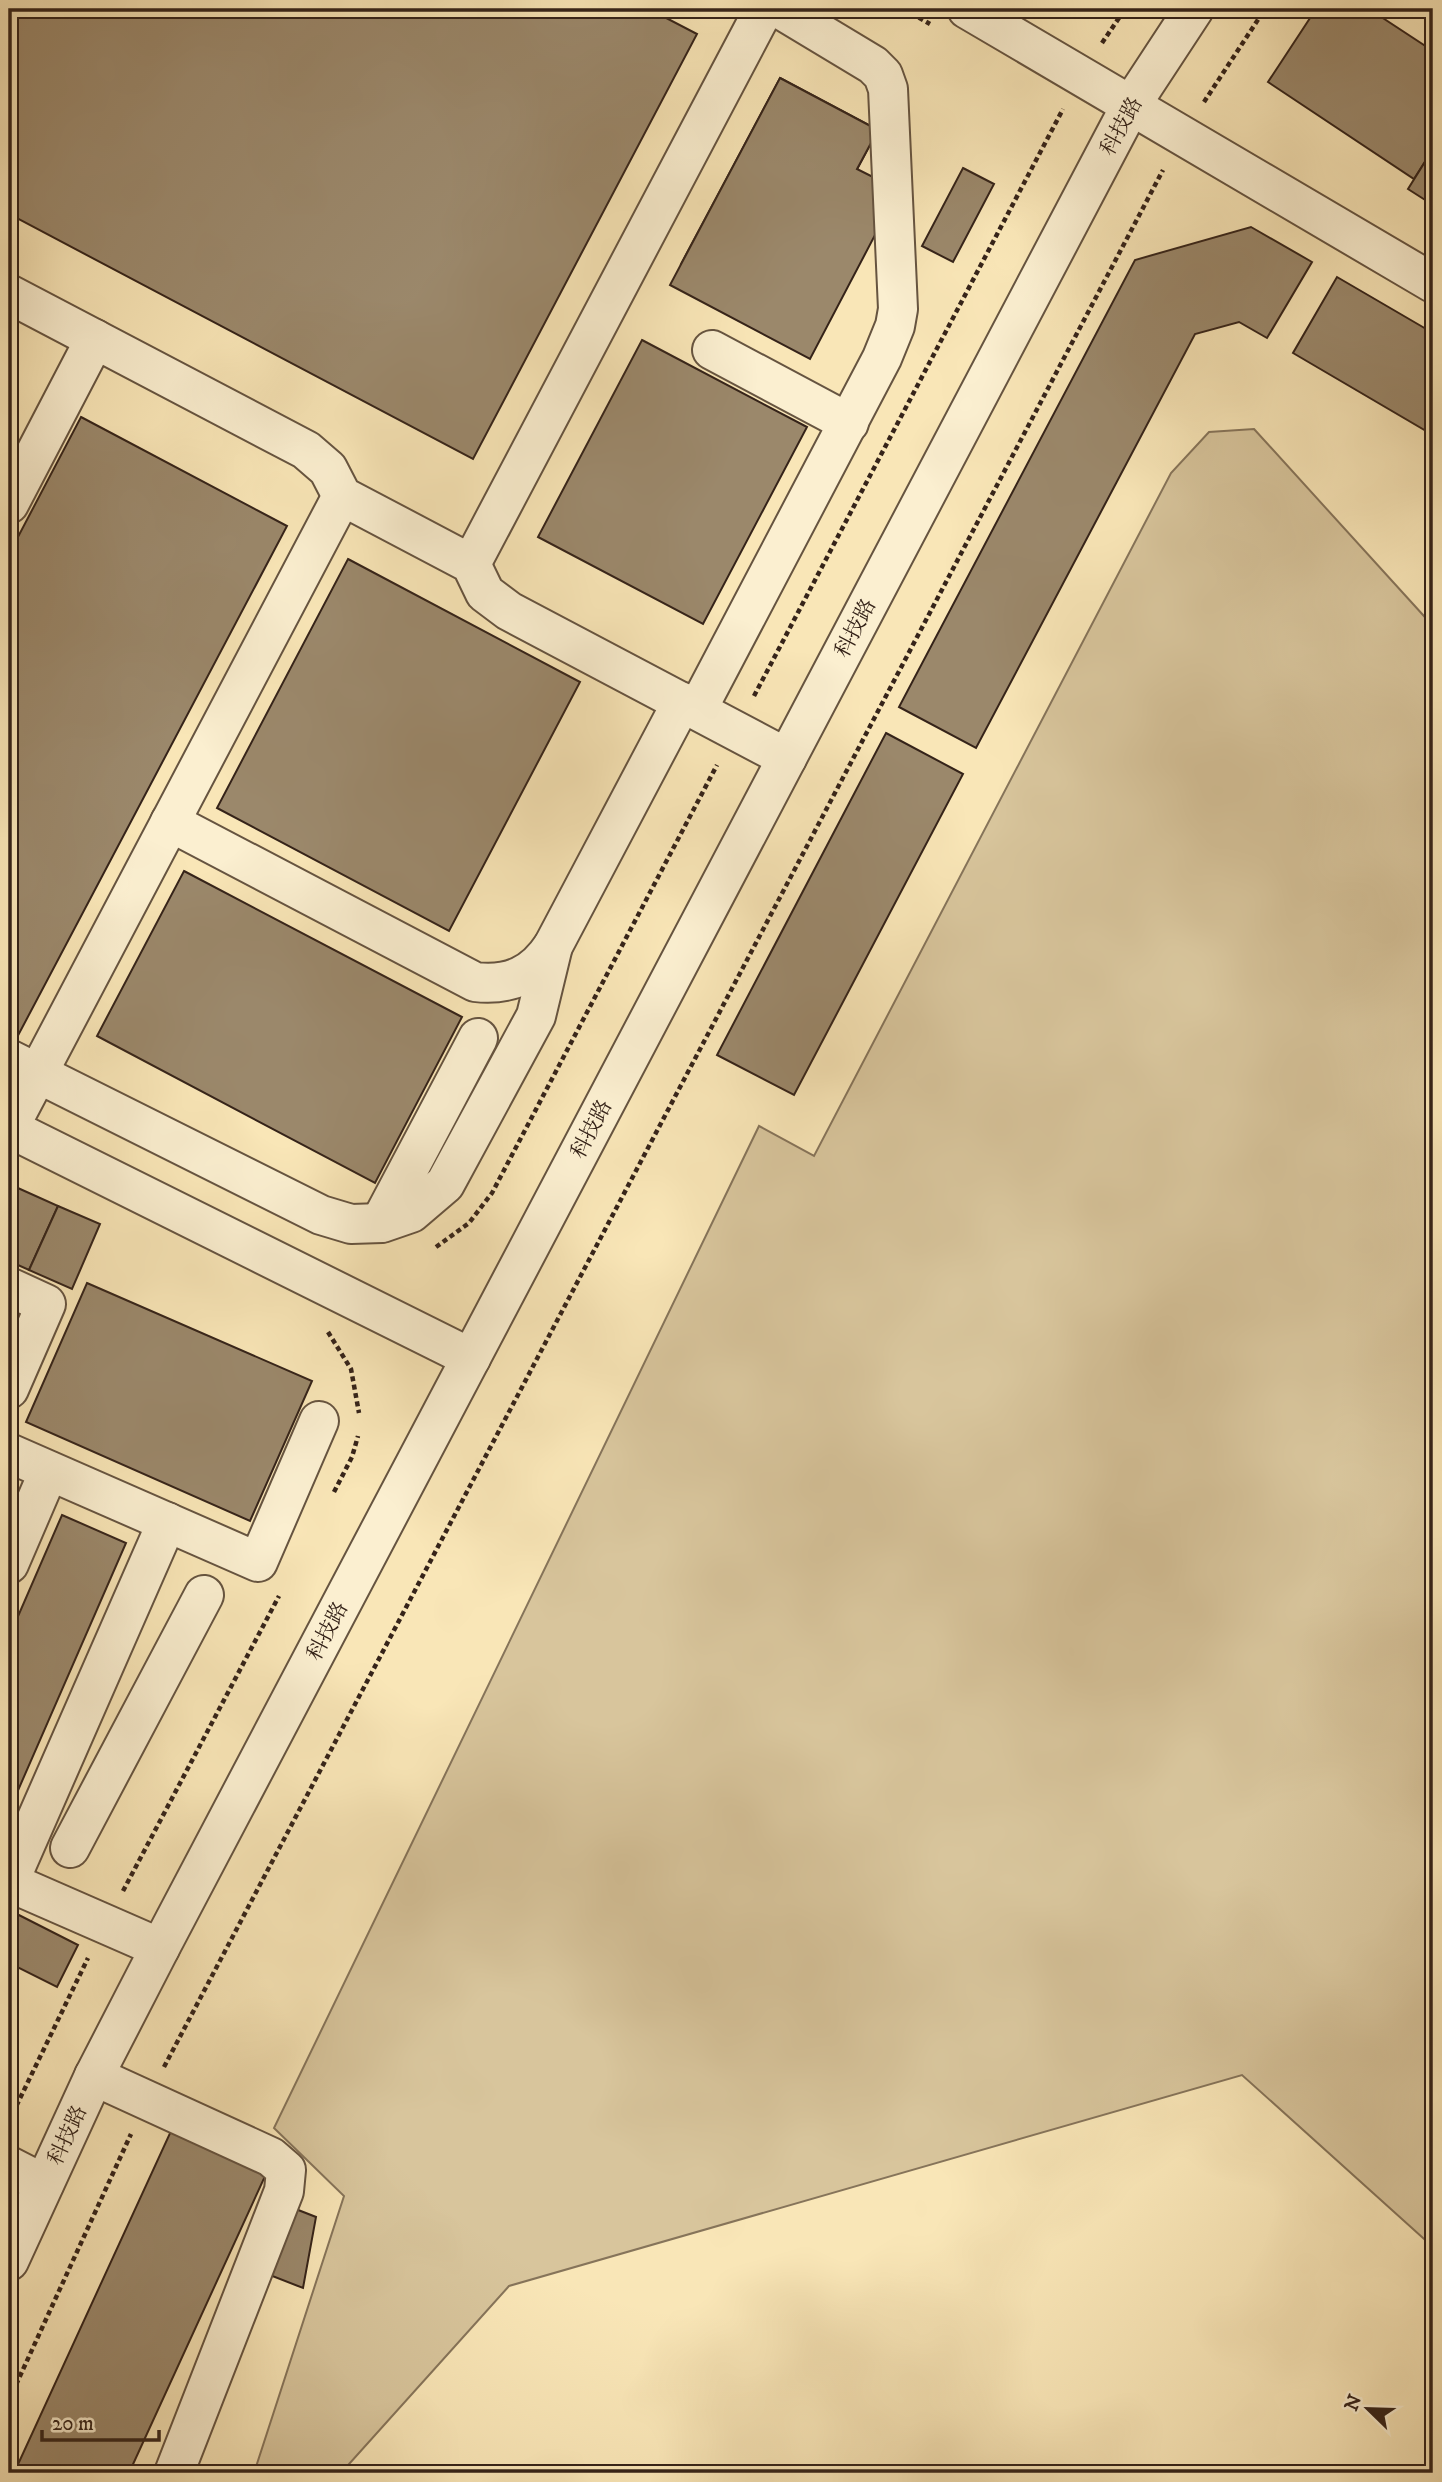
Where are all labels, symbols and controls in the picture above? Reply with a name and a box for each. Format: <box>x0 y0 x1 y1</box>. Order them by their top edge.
street label: 科技路 <box>1095 93 1149 160</box>
street label: 科技路 <box>830 595 882 662</box>
street label: 科技路 <box>566 1096 618 1163</box>
street label: 科技路 <box>302 1598 354 1665</box>
street label: 科技路 <box>43 2101 93 2169</box>
north arrow <box>1334 2374 1404 2444</box>
text: N <box>1340 2391 1368 2415</box>
scale bar <box>42 2398 159 2442</box>
text: 20 m <box>52 2411 94 2437</box>

